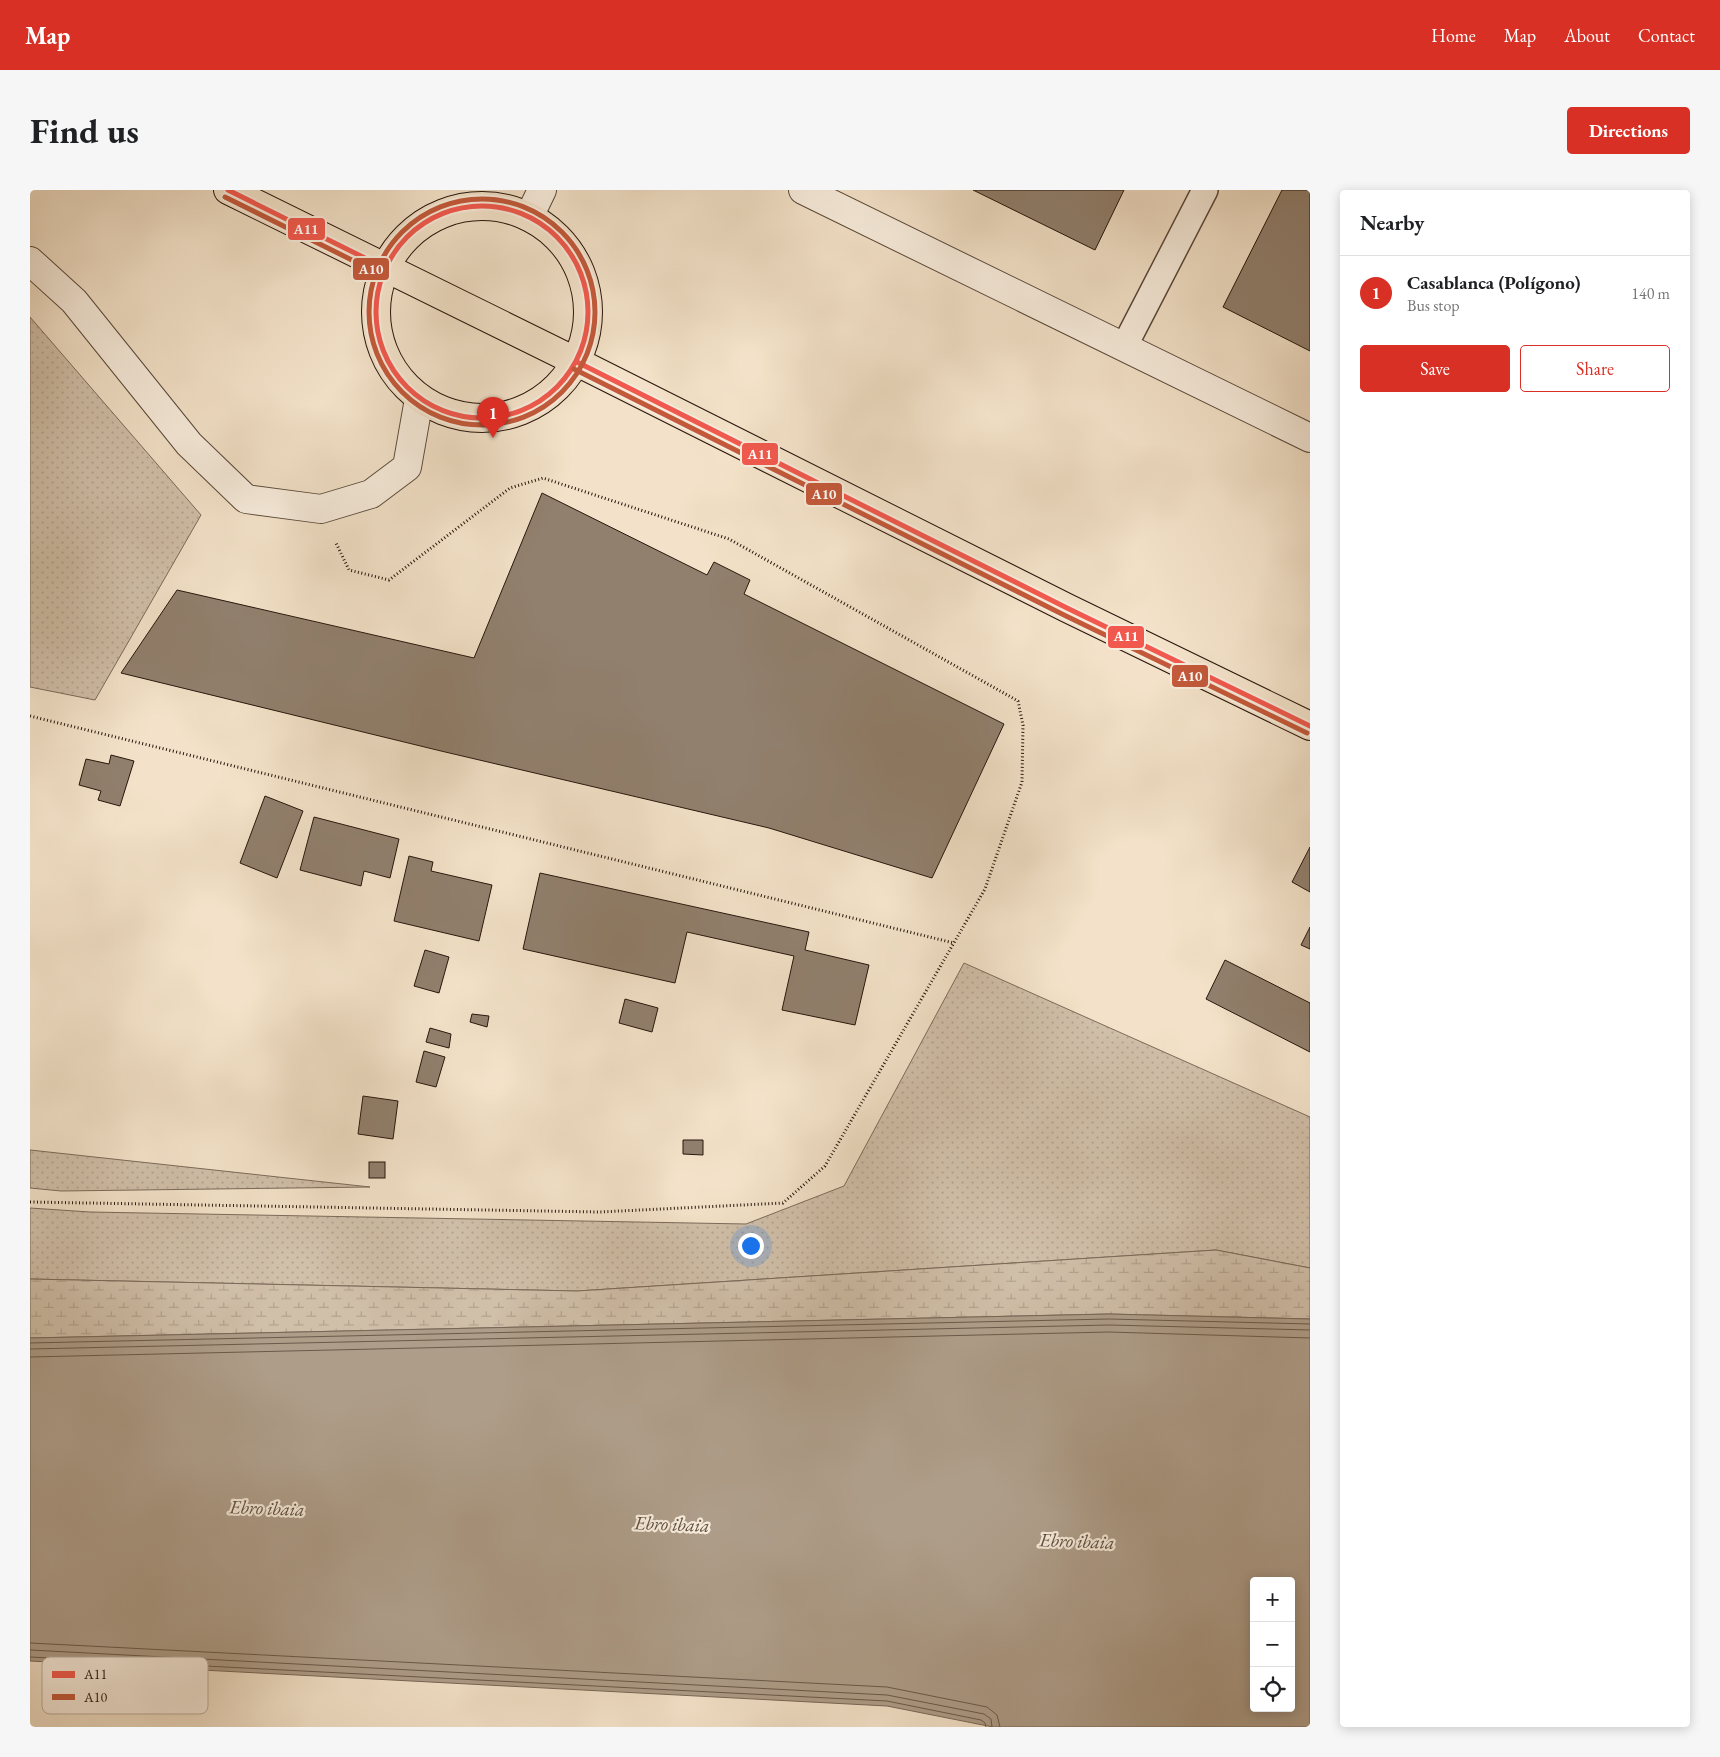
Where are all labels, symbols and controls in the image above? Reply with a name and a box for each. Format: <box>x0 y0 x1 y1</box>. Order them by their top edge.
text: Map <box>25 20 70 51</box>
text: Home <box>1431 24 1476 47</box>
text: Map <box>1504 24 1536 47</box>
text: About <box>1564 24 1610 47</box>
text: Contact <box>1638 24 1695 47</box>
button: Directions <box>1567 107 1690 154</box>
text: Find us <box>30 108 139 153</box>
text: Nearby <box>1360 209 1424 236</box>
line badge: A11 <box>287 217 326 241</box>
text: A11 <box>293 220 318 238</box>
line badge: A10 <box>352 257 390 281</box>
text: A10 <box>358 260 384 278</box>
text: Casablanca (Polígono) <box>1407 270 1581 295</box>
text: 1 <box>1372 283 1380 304</box>
text: 140 m <box>1631 283 1670 304</box>
text: Bus stop <box>1407 295 1460 316</box>
button: Save <box>1360 345 1510 392</box>
button: Share <box>1520 345 1670 392</box>
pin: 1 <box>477 397 509 438</box>
line badge: A11 <box>741 442 779 466</box>
text: A11 <box>747 445 772 463</box>
line badge: A10 <box>805 482 843 506</box>
text: A10 <box>811 485 837 503</box>
line badge: A11 <box>1107 625 1145 649</box>
text: A11 <box>1113 627 1138 645</box>
line badge: A10 <box>1171 664 1209 688</box>
text: A10 <box>1177 667 1203 685</box>
your location <box>738 1233 764 1259</box>
water label: Ebro ibaia <box>228 1494 305 1522</box>
water label: Ebro ibaia <box>633 1510 710 1538</box>
water label: Ebro ibaia <box>1038 1527 1115 1555</box>
map controls <box>1250 1577 1295 1712</box>
button: + <box>1250 1577 1295 1622</box>
button: − <box>1250 1622 1295 1667</box>
legend <box>42 1657 208 1714</box>
text: A11 <box>83 1665 107 1683</box>
button: locate <box>1250 1667 1295 1712</box>
text: A10 <box>83 1688 107 1706</box>

